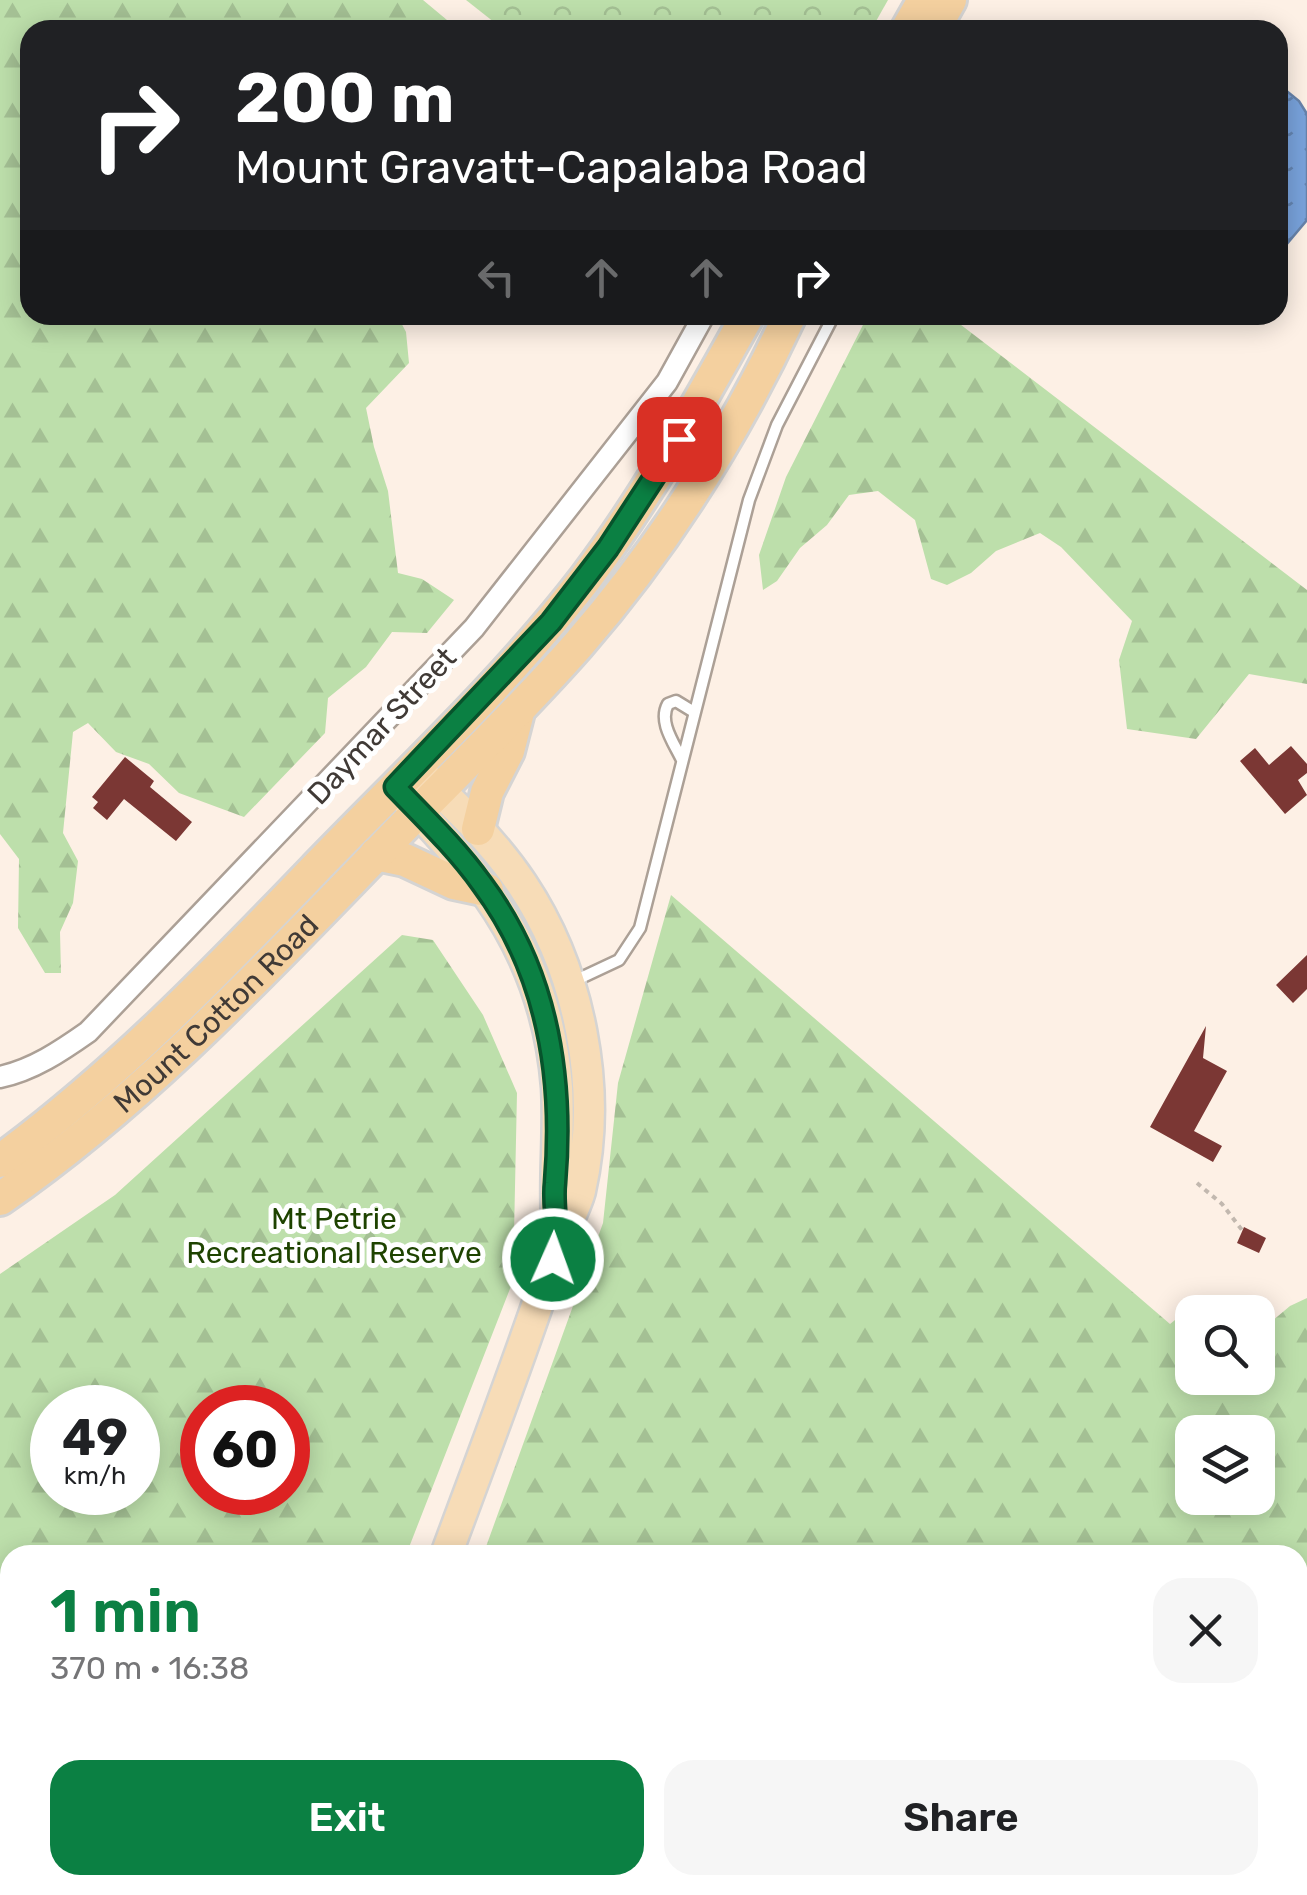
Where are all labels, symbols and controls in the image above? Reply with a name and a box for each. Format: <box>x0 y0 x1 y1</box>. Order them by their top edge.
text: 200 m <box>235 57 455 140</box>
icon: right <box>70 60 200 190</box>
text: Mount Gravatt-Capalaba Road <box>235 141 868 194</box>
icon: left <box>469 250 524 305</box>
icon: ahead <box>574 250 629 305</box>
icon: ahead <box>679 250 734 305</box>
icon: right <box>784 250 839 305</box>
pin <box>637 397 722 482</box>
icon: arrive <box>652 412 707 467</box>
street label: Daymar Street <box>300 640 464 812</box>
street label: Mount Cotton Road <box>106 907 326 1121</box>
park label: Mt Petrie Recreational Reserve <box>186 1201 482 1271</box>
position arrow <box>501 1207 605 1311</box>
map controls <box>1175 1295 1275 1515</box>
button: search <box>1175 1295 1275 1395</box>
speed limit sign: 60 <box>180 1385 310 1515</box>
text: 49 <box>62 1408 128 1468</box>
button: layers <box>1175 1415 1275 1515</box>
text: km/h <box>64 1461 126 1490</box>
text: 1 min <box>50 1576 201 1647</box>
button: close <box>1153 1578 1258 1683</box>
text: 370 m · 16:38 <box>50 1649 249 1687</box>
button: Exit <box>50 1760 644 1875</box>
button: Share <box>664 1760 1258 1875</box>

